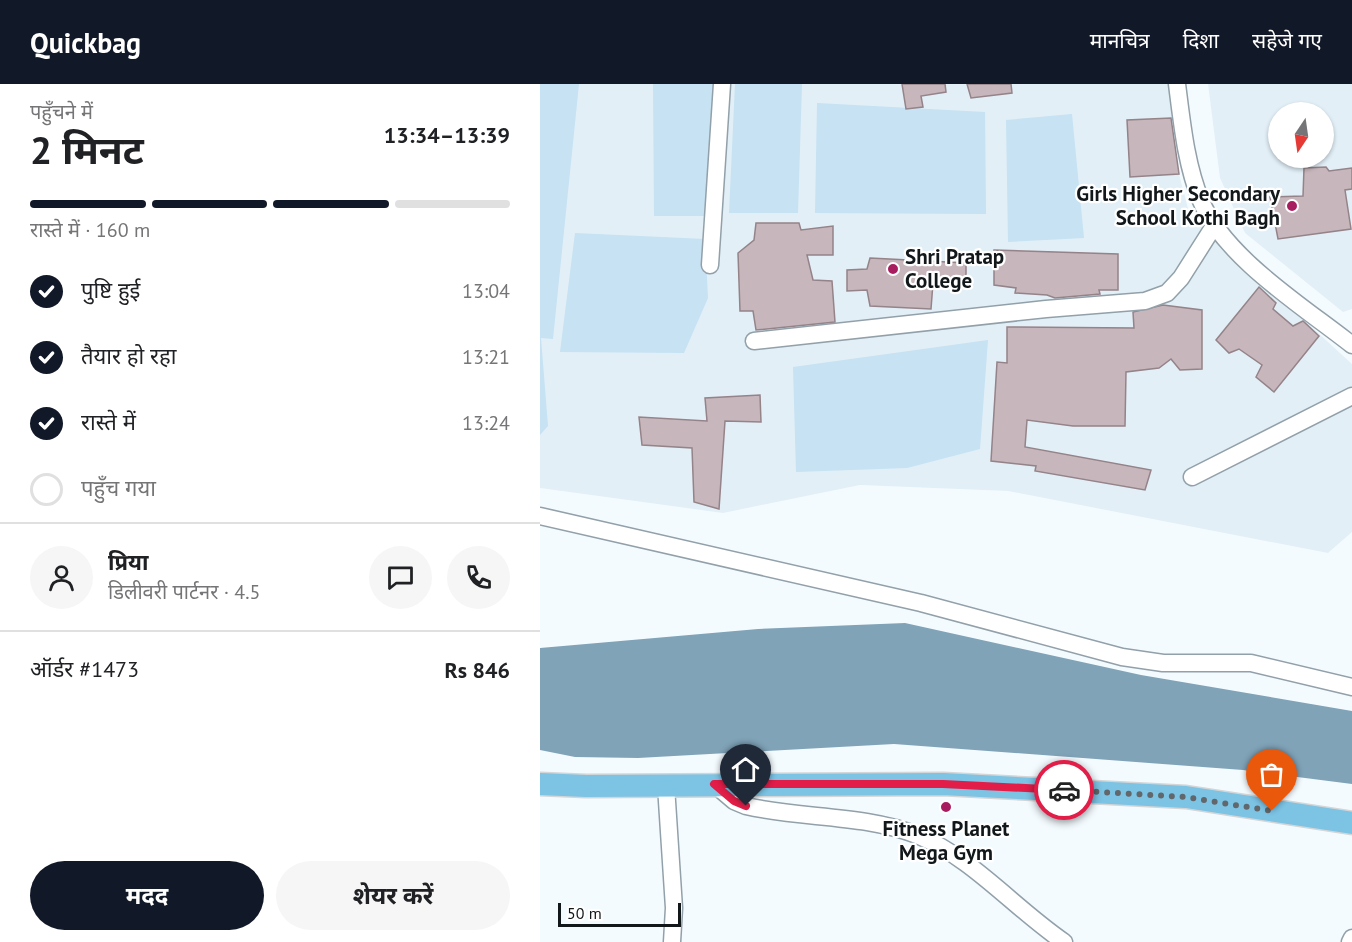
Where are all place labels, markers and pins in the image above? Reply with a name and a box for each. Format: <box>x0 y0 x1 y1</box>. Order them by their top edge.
place label: Girls Higher Secondary School Kothi Bagh <box>1076 180 1281 231</box>
marker: Girls Higher Secondary School Kothi Bagh <box>1285 199 1299 213</box>
place label: Shri Pratap College <box>905 243 1004 294</box>
marker: Shri Pratap College <box>886 262 900 276</box>
pin <box>720 744 771 806</box>
pin <box>1246 749 1297 811</box>
marker: Fitness Planet Mega Gym <box>939 800 953 814</box>
place label: Fitness Planet Mega Gym <box>883 815 1010 866</box>

